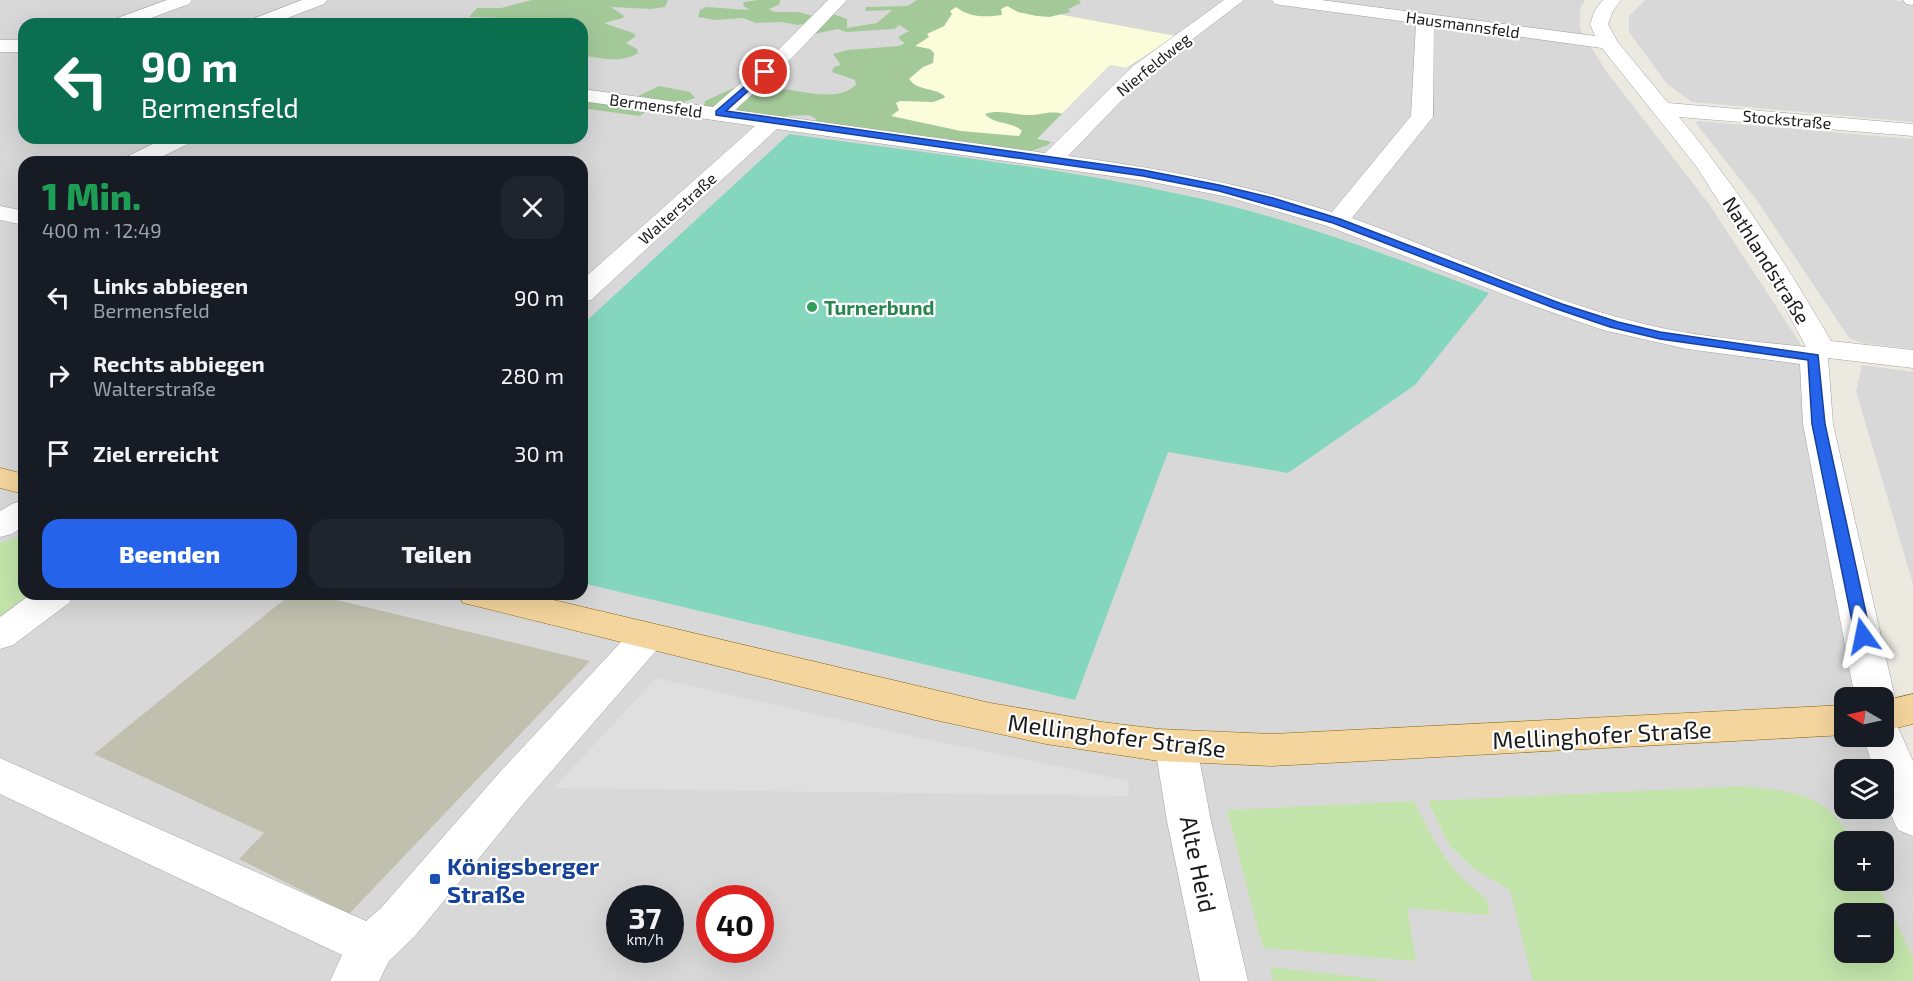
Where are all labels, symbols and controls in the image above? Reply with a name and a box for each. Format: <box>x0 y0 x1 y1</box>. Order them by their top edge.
street label: Hausmannsfeld <box>1405 7 1521 41</box>
street label: Nierfeldweg <box>1112 28 1194 100</box>
text: 90 m <box>141 40 238 90</box>
icon: left <box>42 42 120 120</box>
pin <box>739 46 790 97</box>
icon: arrive <box>748 55 781 88</box>
street label: Bermensfeld <box>608 89 704 121</box>
text: Bermensfeld <box>141 91 299 123</box>
street label: Stockstraße <box>1742 106 1832 132</box>
street label: Walterstraße <box>634 168 720 248</box>
text: 1 Min. <box>42 174 141 217</box>
button: close <box>501 176 564 239</box>
street label: Nathlandstraße <box>1718 192 1816 328</box>
text: 400 m · 12:49 <box>42 218 162 242</box>
text: Links abbiegen <box>93 272 248 298</box>
icon: left <box>42 281 75 314</box>
text: 90 m <box>514 284 564 310</box>
place label: Turnerbund <box>824 295 934 319</box>
text: Bermensfeld <box>93 298 210 322</box>
marker: Turnerbund <box>805 300 819 314</box>
text: Rechts abbiegen <box>93 350 265 376</box>
icon: right <box>42 359 75 392</box>
text: 280 m <box>501 362 564 388</box>
text: Walterstraße <box>93 376 216 400</box>
icon: arrive <box>42 437 75 470</box>
text: Ziel erreicht <box>93 440 219 466</box>
text: 30 m <box>514 440 564 466</box>
button: Beenden <box>42 519 297 588</box>
button: Teilen <box>309 519 564 588</box>
position arrow <box>1831 604 1895 668</box>
north arrow <box>1834 687 1894 747</box>
map controls <box>1834 687 1894 963</box>
street label: Mellinghofer Straße <box>1006 707 1228 763</box>
street label: Mellinghofer Straße <box>1492 714 1712 754</box>
button: layers <box>1834 759 1894 819</box>
street label: Alte Heid <box>1175 813 1223 915</box>
button: + <box>1834 831 1894 891</box>
place label: Königsberger Straße <box>447 851 600 908</box>
marker: Königsberger Straße <box>428 872 442 886</box>
speed limit sign: 40 <box>696 885 774 963</box>
text: 37 <box>629 899 661 935</box>
button: − <box>1834 903 1894 963</box>
text: km/h <box>626 930 664 948</box>

